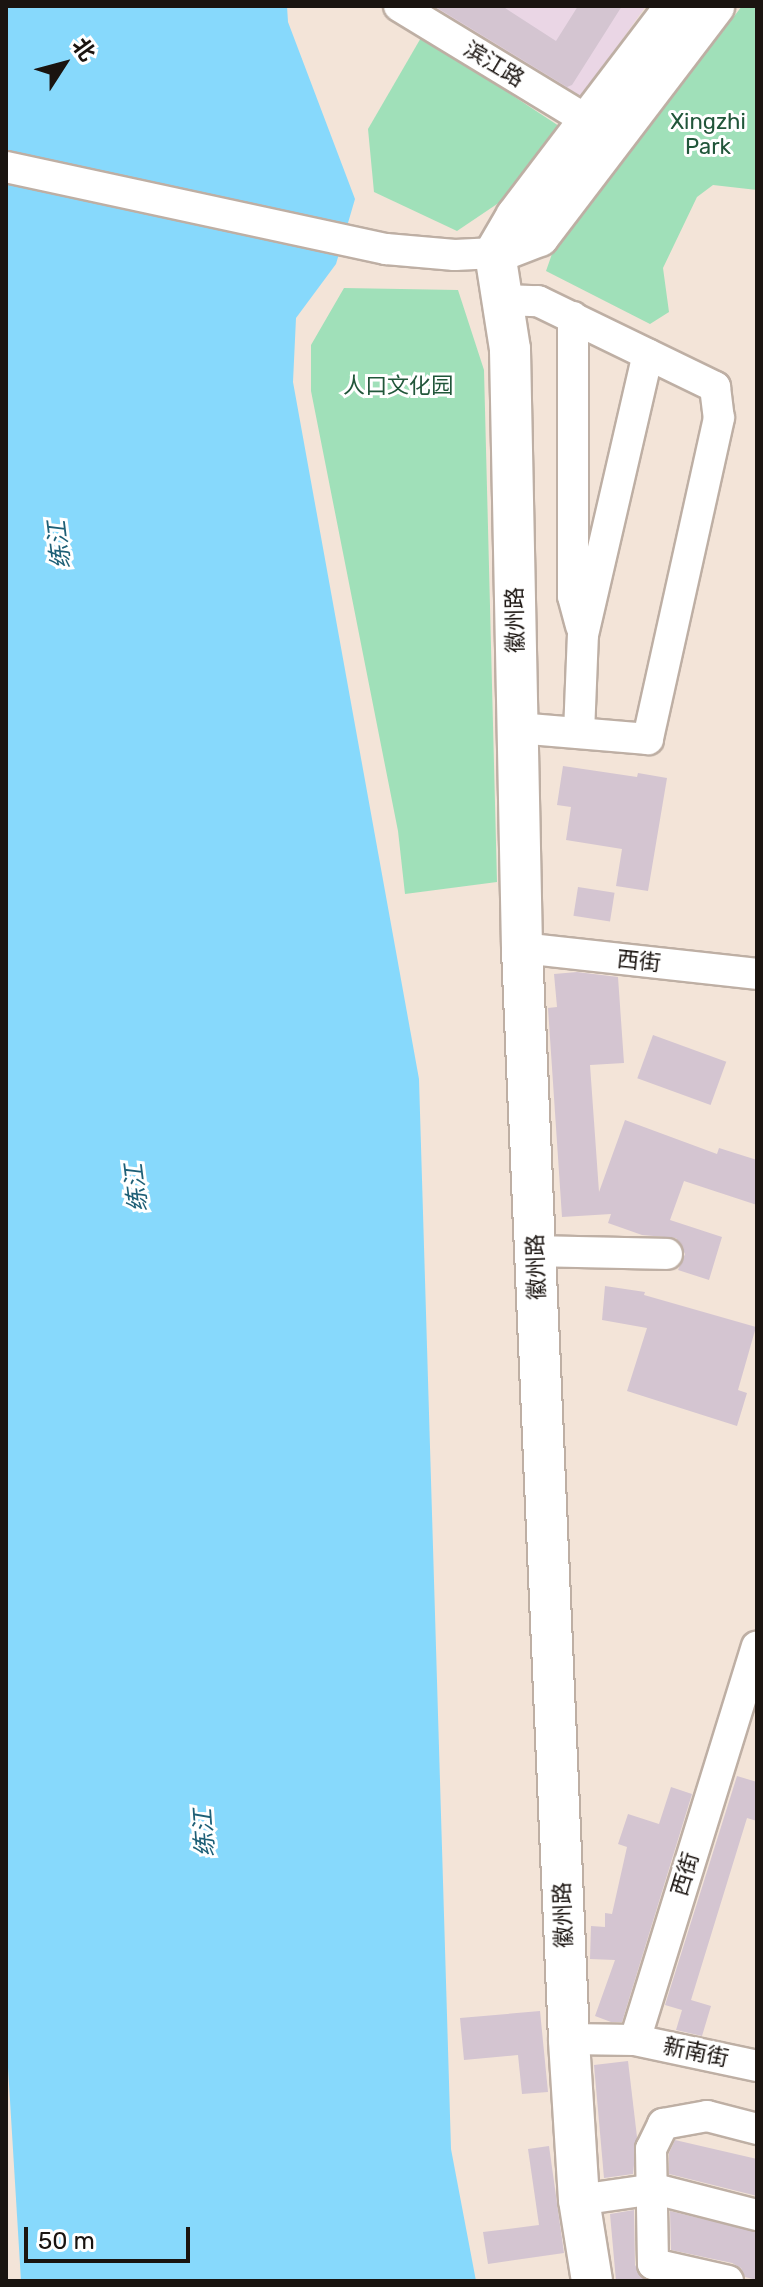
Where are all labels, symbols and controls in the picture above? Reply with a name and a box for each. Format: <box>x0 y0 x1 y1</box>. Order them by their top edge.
north arrow <box>24 24 104 104</box>
text: 北 <box>66 33 101 66</box>
street label: 滨江路 <box>459 36 529 92</box>
park label: Xingzhi Park <box>670 108 746 160</box>
park label: 人口文化园 <box>343 373 453 399</box>
water label: 练江 <box>43 519 77 571</box>
street label: 徽州路 <box>501 587 529 653</box>
street label: 西街 <box>616 946 662 976</box>
water label: 练江 <box>120 1162 154 1214</box>
street label: 徽州路 <box>522 1234 550 1300</box>
water label: 练江 <box>189 1808 221 1858</box>
street label: 西街 <box>666 1849 704 1899</box>
street label: 徽州路 <box>549 1882 577 1948</box>
street label: 新南街 <box>661 2032 731 2072</box>
scale bar <box>28 2211 194 2261</box>
text: 50 m <box>38 2227 95 2255</box>

